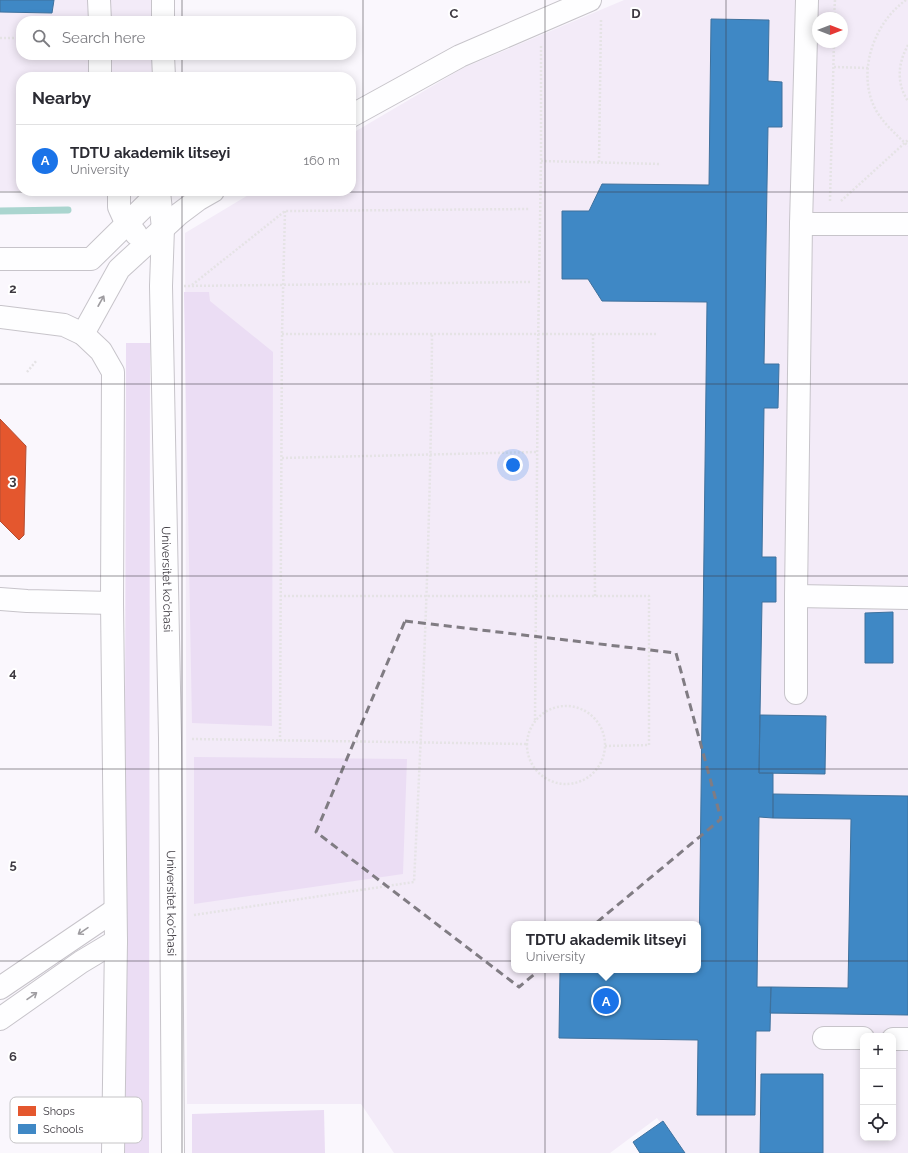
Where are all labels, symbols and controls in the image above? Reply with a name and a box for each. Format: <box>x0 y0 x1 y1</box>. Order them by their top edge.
text: C <box>450 6 459 21</box>
text: D <box>631 6 641 21</box>
north arrow <box>812 12 848 48</box>
search box <box>16 16 356 60</box>
icon: search <box>30 27 52 49</box>
text: Search here <box>62 29 145 47</box>
text: Nearby <box>32 88 91 108</box>
text: TDTU akademik litseyi <box>70 144 230 162</box>
text: A <box>41 153 49 168</box>
text: 160 m <box>303 153 340 168</box>
text: University <box>70 162 130 177</box>
text: 2 <box>9 281 17 296</box>
one-way arrow <box>98 295 105 307</box>
your location <box>503 455 523 475</box>
text: 3 <box>9 473 17 488</box>
street label: Universitet ko'chasi <box>159 526 175 632</box>
text: 4 <box>9 665 17 680</box>
street label: Universitet ko'chasi <box>164 850 179 956</box>
text: 5 <box>9 857 17 872</box>
popup <box>511 921 701 973</box>
one-way arrow <box>77 928 89 936</box>
text: TDTU akademik litseyi <box>526 931 686 949</box>
text: University <box>526 949 585 964</box>
pin: A <box>593 986 619 1016</box>
one-way arrow <box>26 992 37 1001</box>
map controls <box>860 1033 896 1141</box>
button: + <box>860 1033 896 1069</box>
text: 6 <box>9 1049 17 1064</box>
button: − <box>860 1069 896 1105</box>
legend <box>10 1097 142 1143</box>
text: Shops <box>43 1105 75 1118</box>
button: locate <box>860 1105 896 1141</box>
text: Schools <box>43 1123 84 1136</box>

